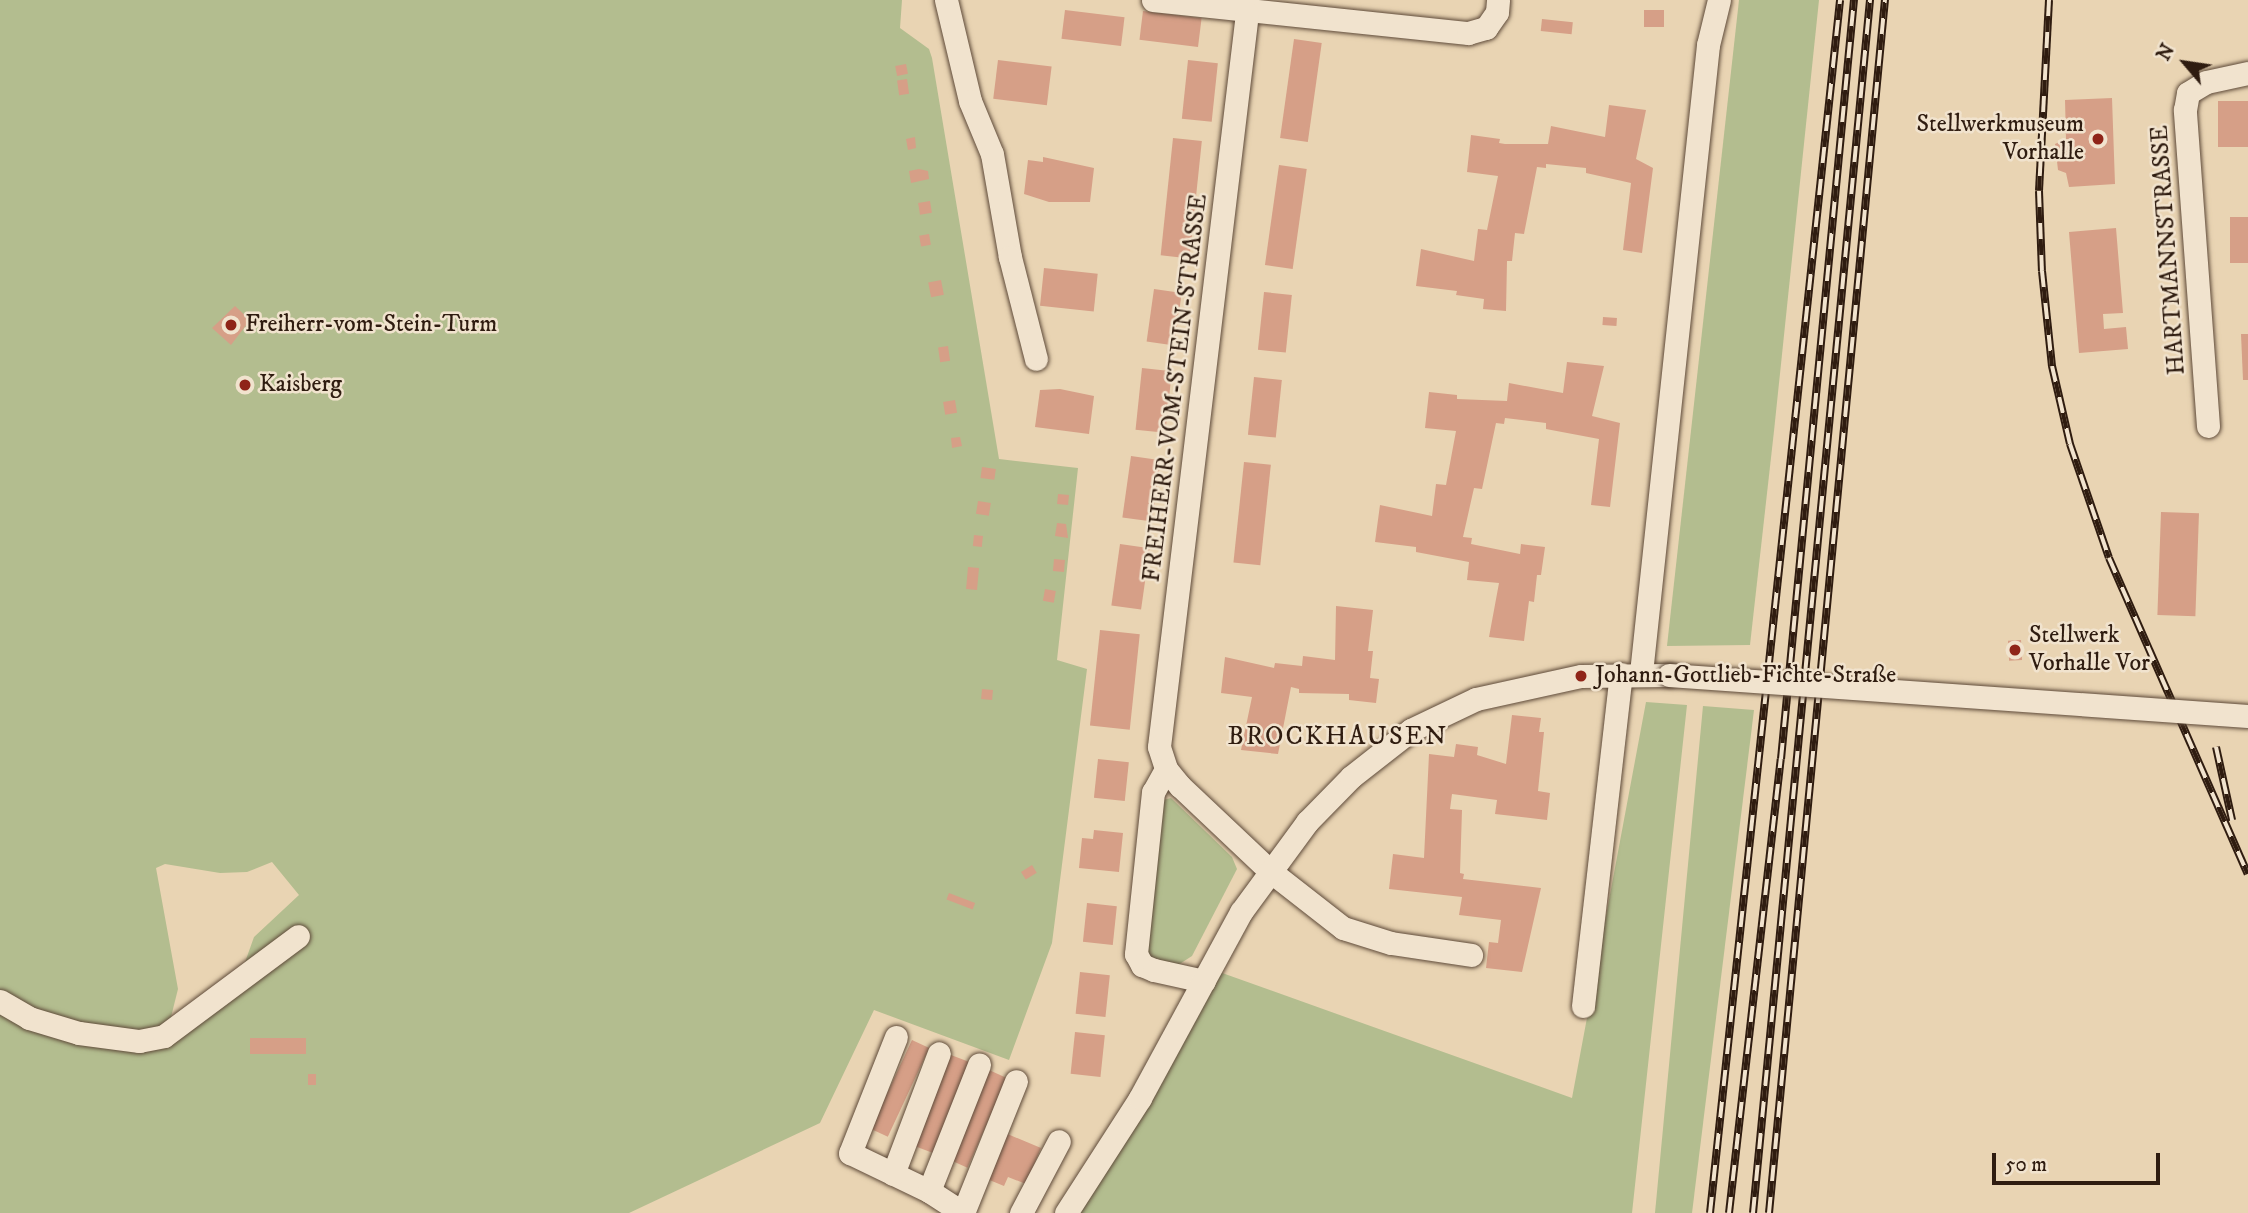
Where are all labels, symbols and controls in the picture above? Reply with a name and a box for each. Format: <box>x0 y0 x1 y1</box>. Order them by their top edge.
north arrow <box>2150 28 2220 98</box>
text: N <box>2152 40 2180 65</box>
place label: Stellwerkmuseum Vorhalle <box>1917 111 2084 167</box>
street label: HARTMANNSTRASSE <box>2146 124 2192 376</box>
marker: Stellwerkmuseum Vorhalle <box>2090 131 2106 147</box>
street label: FREIHERR-VOM-STEIN-STRASSE <box>1138 192 1214 584</box>
place label: Freiherr-vom-Stein-Turm <box>245 311 497 339</box>
marker: Freiherr-vom-Stein-Turm <box>223 317 239 333</box>
place label: Kaisberg <box>259 371 342 399</box>
marker: Kaisberg <box>237 377 253 393</box>
place label: Stellwerk Vorhalle Vor <box>2029 622 2150 678</box>
marker: Stellwerk Vorhalle Vor <box>2007 642 2023 658</box>
place label: Johann-Gottlieb-Fichte-Straße <box>1595 662 1896 690</box>
marker: Johann-Gottlieb-Fichte-Straße <box>1573 668 1589 684</box>
district label: BROCKHAUSEN <box>1229 721 1447 753</box>
scale bar <box>1996 1140 2164 1184</box>
text: 50 m <box>2005 1152 2047 1178</box>

